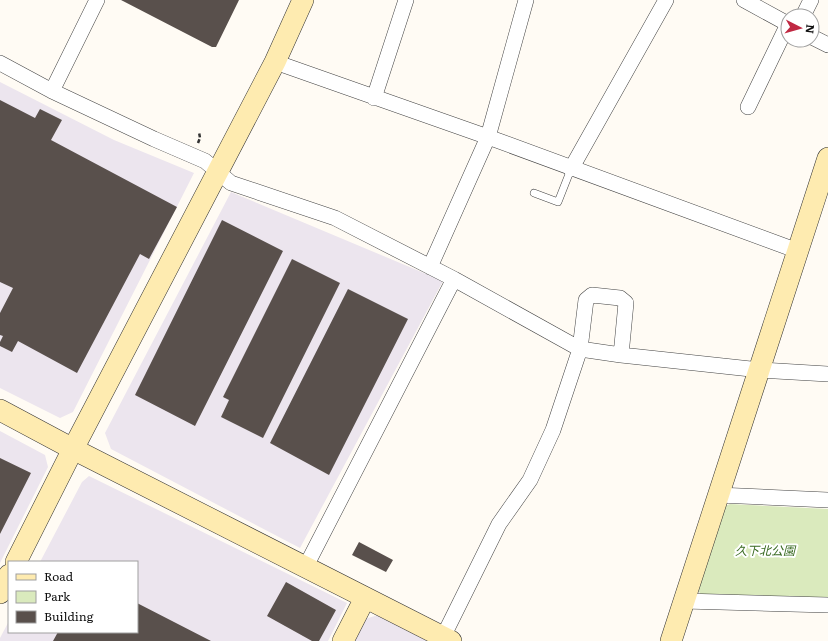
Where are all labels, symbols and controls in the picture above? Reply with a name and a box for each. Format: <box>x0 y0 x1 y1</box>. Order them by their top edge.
north arrow <box>780 8 820 48</box>
text: N <box>803 24 819 35</box>
park label: 久下北公園 <box>735 541 797 559</box>
legend <box>8 561 138 633</box>
text: Road <box>44 567 74 585</box>
text: Park <box>44 587 71 605</box>
text: Building <box>44 607 94 625</box>

